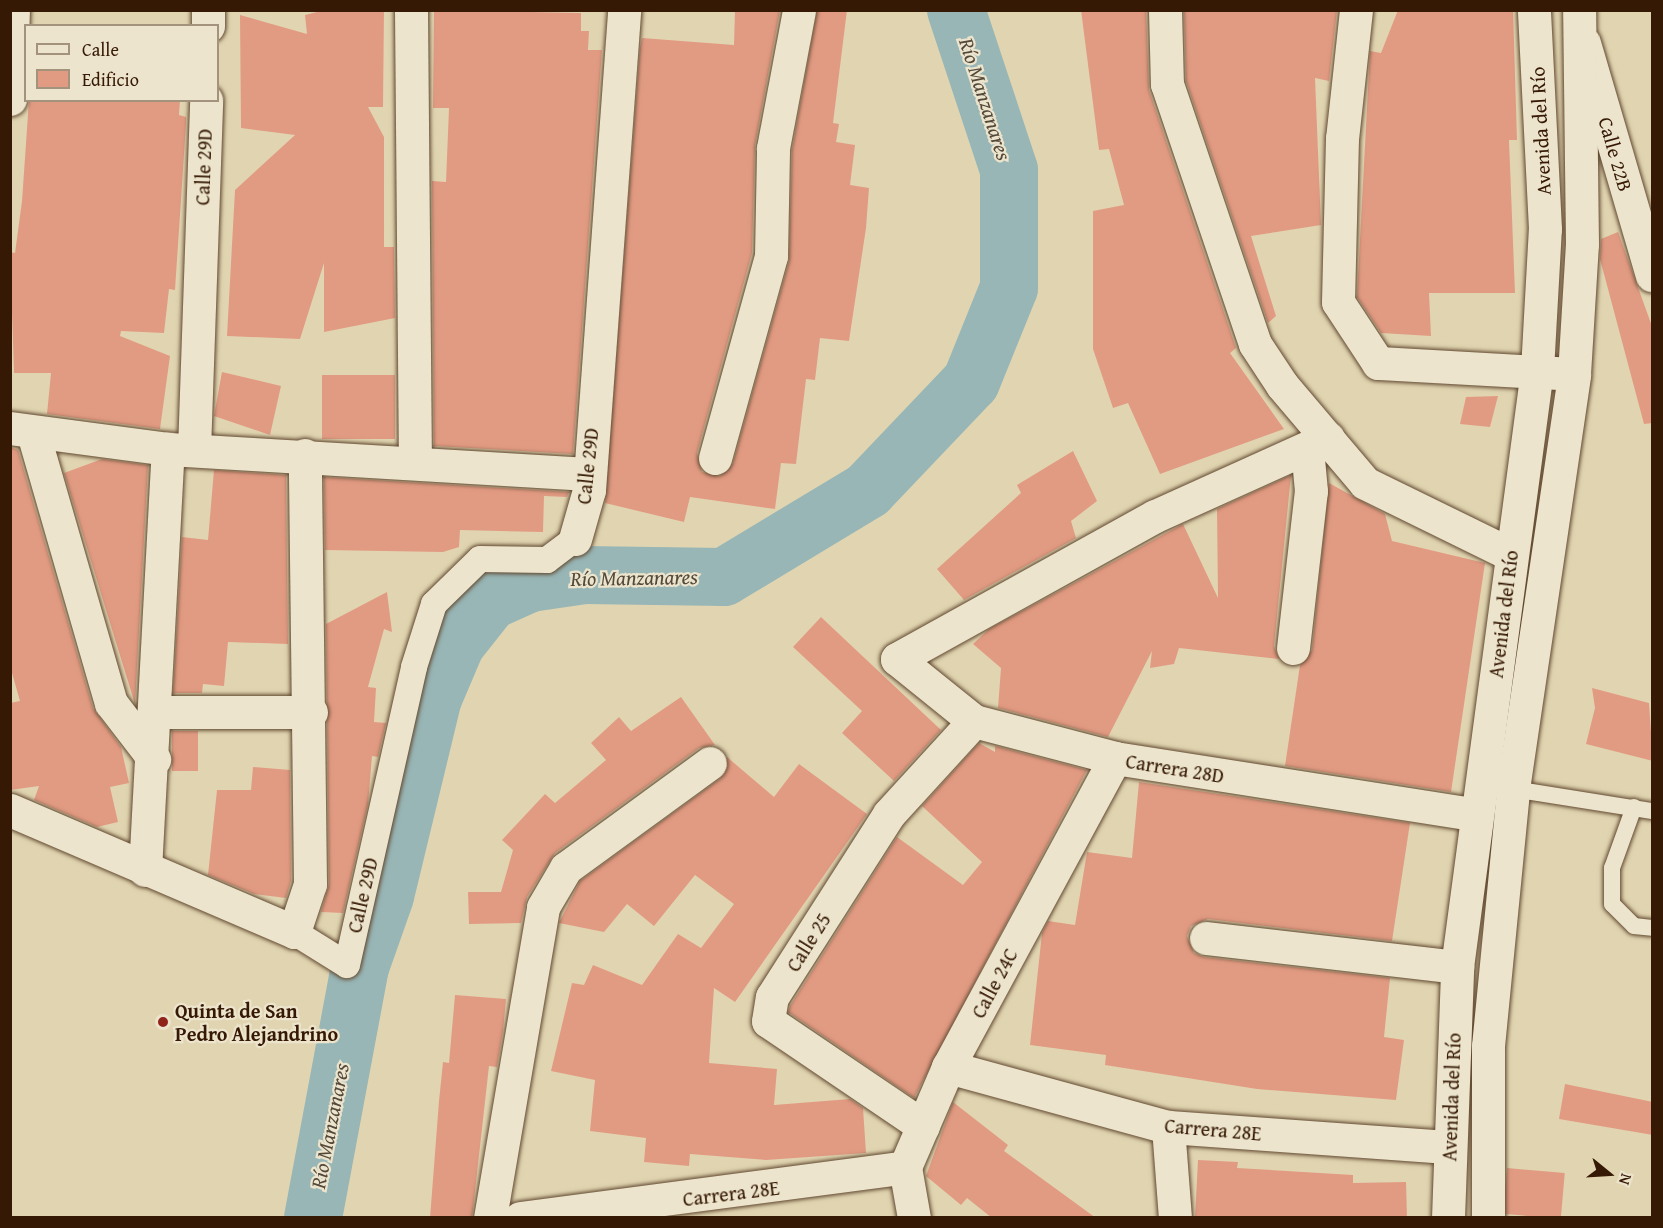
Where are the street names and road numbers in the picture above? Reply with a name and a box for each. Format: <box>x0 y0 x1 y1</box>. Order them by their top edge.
street label: Avenida del Río <box>1525 66 1555 196</box>
street label: Calle 22B <box>1594 114 1638 194</box>
street label: Calle 29D <box>190 128 216 206</box>
street label: Calle 29D <box>571 427 603 505</box>
street label: Avenida del Río <box>1483 549 1523 679</box>
street label: Carrera 28D <box>1124 748 1226 788</box>
street label: Calle 29D <box>342 855 382 935</box>
street label: Calle 25 <box>781 908 835 976</box>
street label: Calle 24C <box>966 944 1022 1022</box>
street label: Avenida del Río <box>1437 1032 1465 1162</box>
street label: Carrera 28E <box>1164 1113 1262 1145</box>
street label: Carrera 28E <box>681 1175 781 1211</box>

